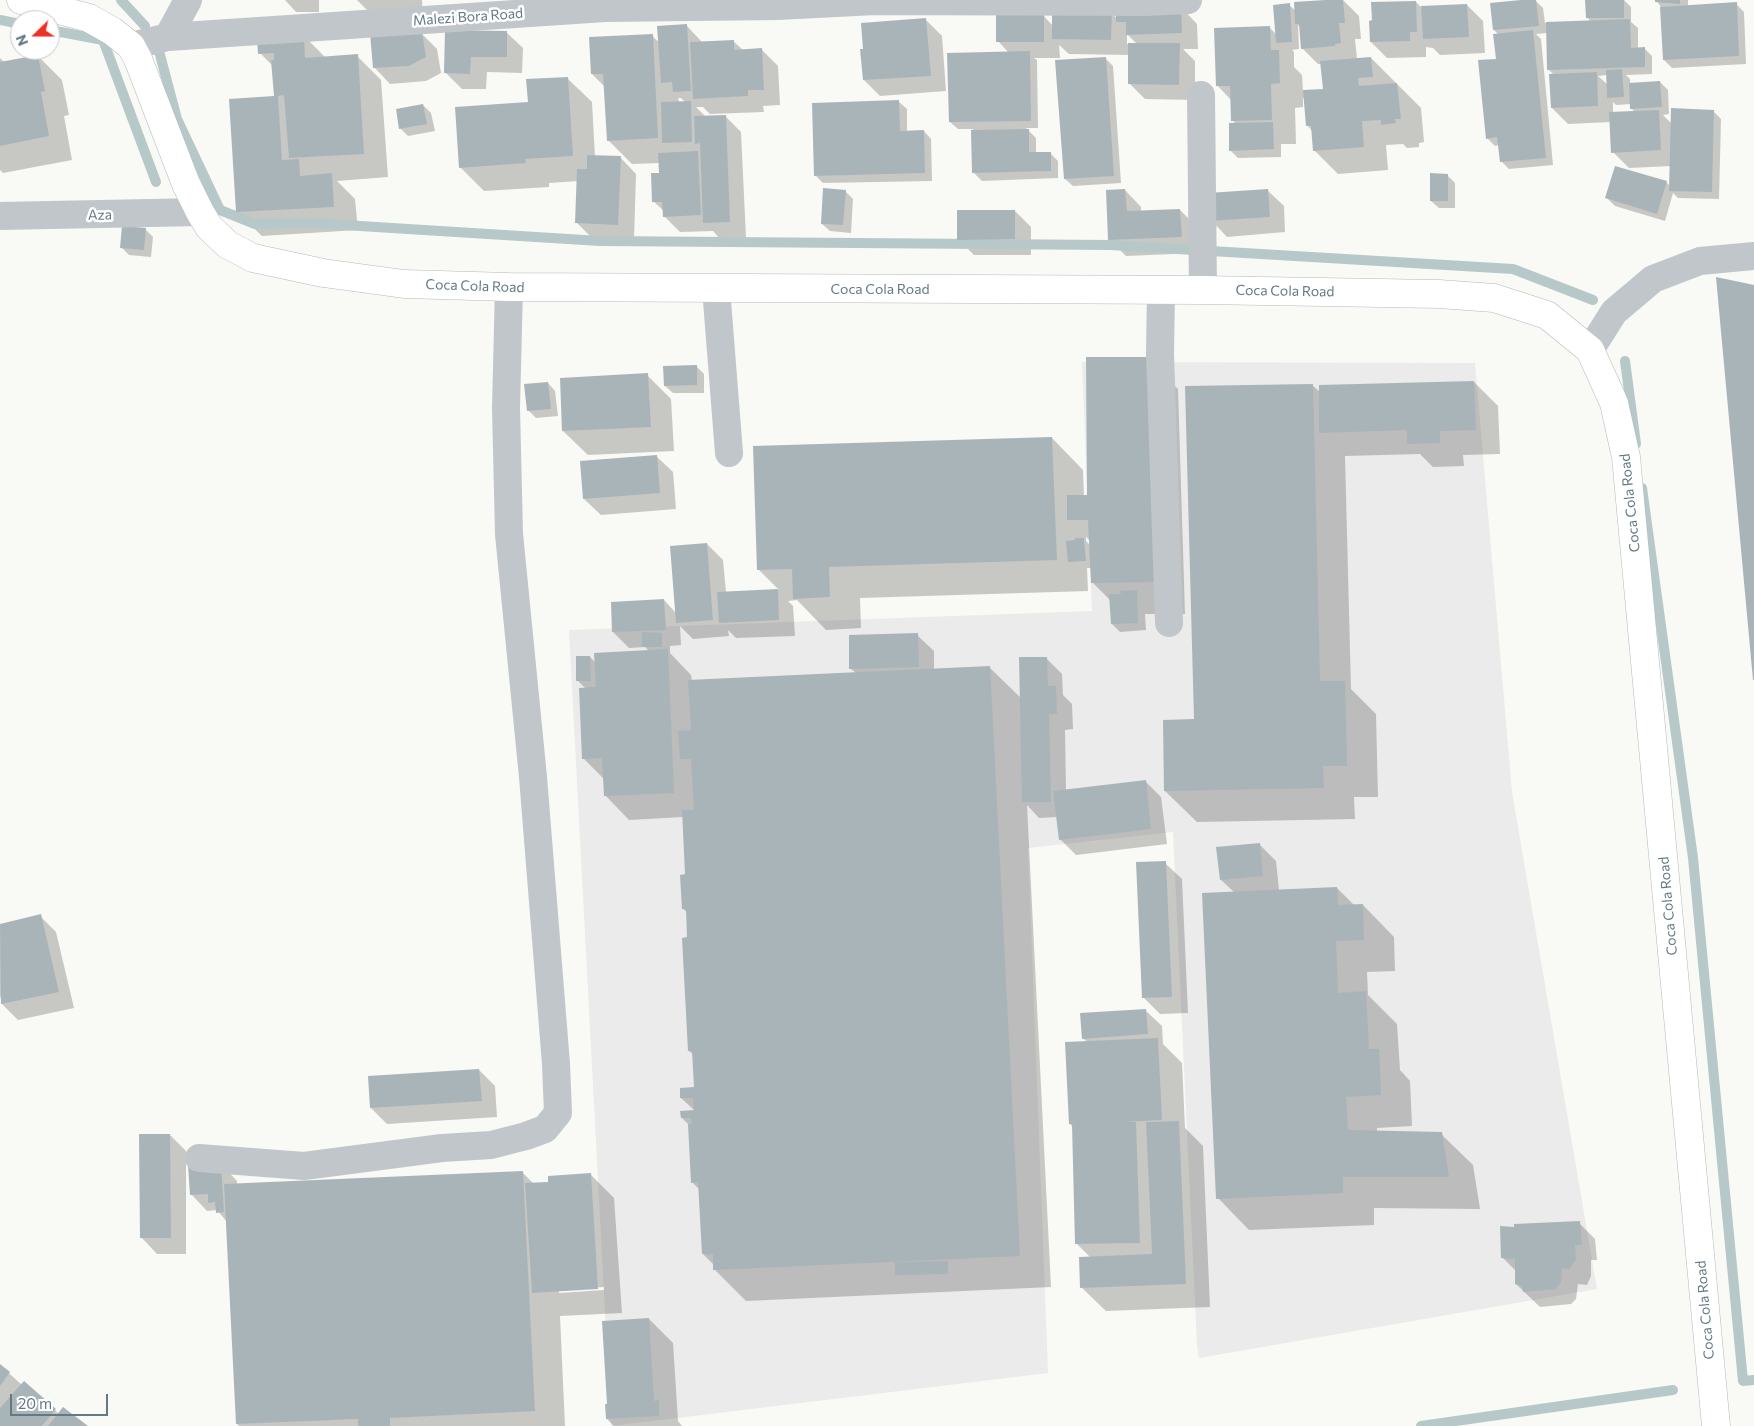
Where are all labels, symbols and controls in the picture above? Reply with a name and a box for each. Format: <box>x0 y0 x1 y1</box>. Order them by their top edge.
street label: Malezi Bora Road <box>412 5 524 29</box>
north arrow <box>10 10 60 60</box>
text: N <box>12 32 31 48</box>
street label: Aza <box>88 206 112 224</box>
street label: Coca Cola Road <box>425 276 525 296</box>
street label: Coca Cola Road <box>830 281 930 297</box>
street label: Coca Cola Road <box>1235 282 1335 300</box>
street label: Coca Cola Road <box>1616 453 1644 553</box>
street label: Coca Cola Road <box>1655 856 1681 956</box>
street label: Coca Cola Road <box>1692 1260 1718 1360</box>
scale bar <box>12 1384 110 1416</box>
text: 20 m <box>18 1394 52 1412</box>

